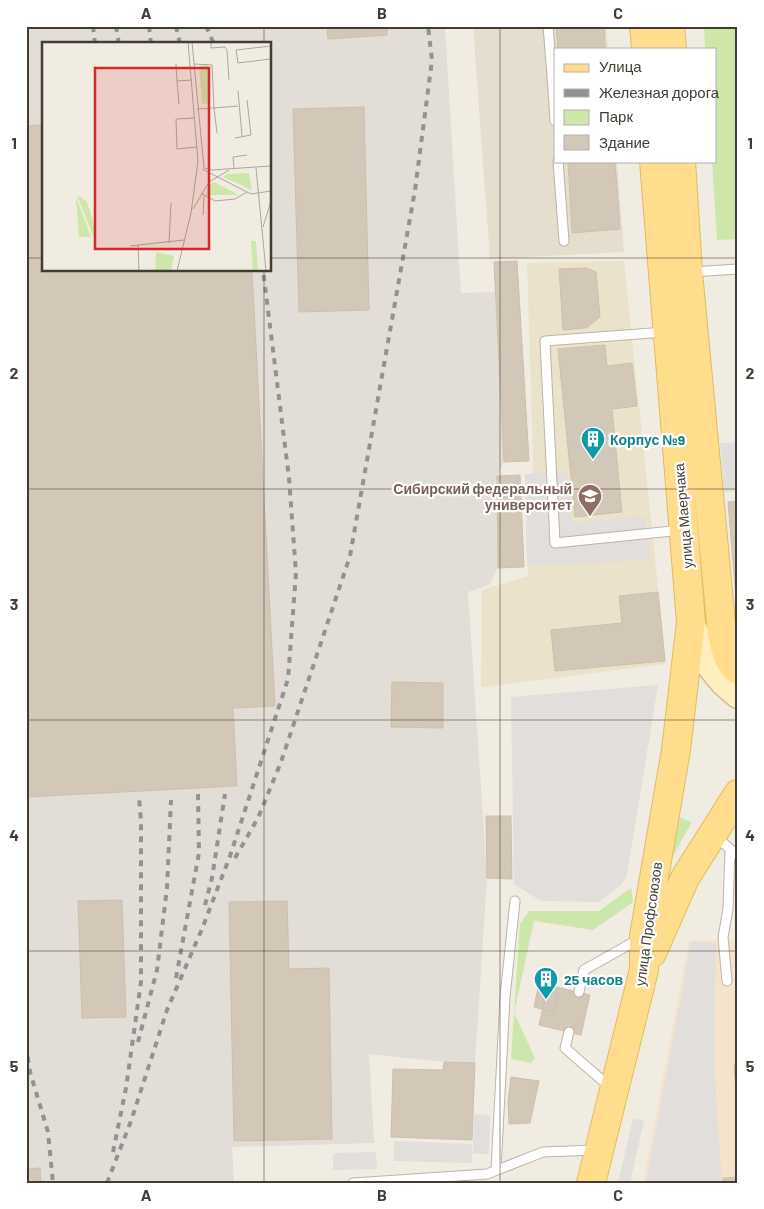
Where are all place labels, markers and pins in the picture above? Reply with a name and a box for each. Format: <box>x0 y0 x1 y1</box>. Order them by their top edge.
building icon: Корпус №9 <box>580 426 606 460</box>
place label: Корпус №9 <box>610 431 685 448</box>
place label: Сибирский федеральный университет <box>393 480 572 513</box>
school or university icon: Сибирский федеральный университет <box>577 483 603 517</box>
building icon: 25 часов <box>533 966 559 1000</box>
place label: 25 часов <box>564 971 623 988</box>

